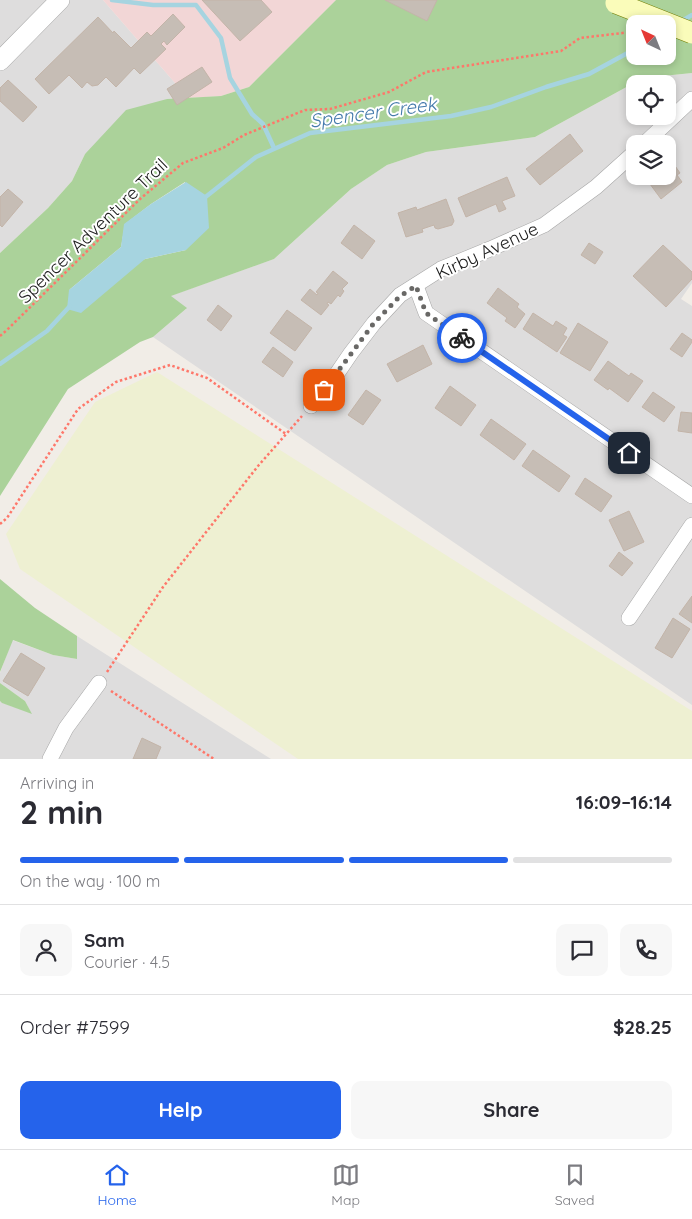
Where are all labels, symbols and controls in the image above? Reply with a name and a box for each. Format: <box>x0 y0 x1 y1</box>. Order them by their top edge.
north arrow <box>626 15 676 65</box>
map controls <box>626 15 676 185</box>
button: locate <box>626 75 676 125</box>
water label: Spencer Creek <box>308 91 440 133</box>
button: layers <box>626 135 676 185</box>
street label: Spencer Adventure Trail <box>13 153 172 308</box>
street label: Kirby Avenue <box>432 217 542 284</box>
courier <box>437 313 487 363</box>
icon: bike <box>448 324 476 352</box>
pin <box>303 369 345 411</box>
icon: bag <box>310 376 338 404</box>
pin <box>608 432 650 474</box>
icon: home <box>615 439 643 467</box>
text: Arriving in <box>20 773 94 793</box>
text: 16:09–16:14 <box>576 790 672 814</box>
text: 2 min <box>20 792 103 832</box>
text: On the way · 100 m <box>20 871 160 891</box>
button: person <box>20 924 72 976</box>
button: chat <box>556 924 608 976</box>
button: phone <box>620 924 672 976</box>
text: Sam <box>84 928 125 952</box>
text: Courier · 4.5 <box>84 952 170 972</box>
text: Order #7599 <box>20 1015 130 1039</box>
text: $28.25 <box>613 1015 672 1039</box>
button: Help <box>20 1081 341 1139</box>
button: Share <box>351 1081 672 1139</box>
tab: Home <box>97 1161 137 1209</box>
tab: Map <box>331 1161 360 1209</box>
tab: Saved <box>555 1161 595 1209</box>

